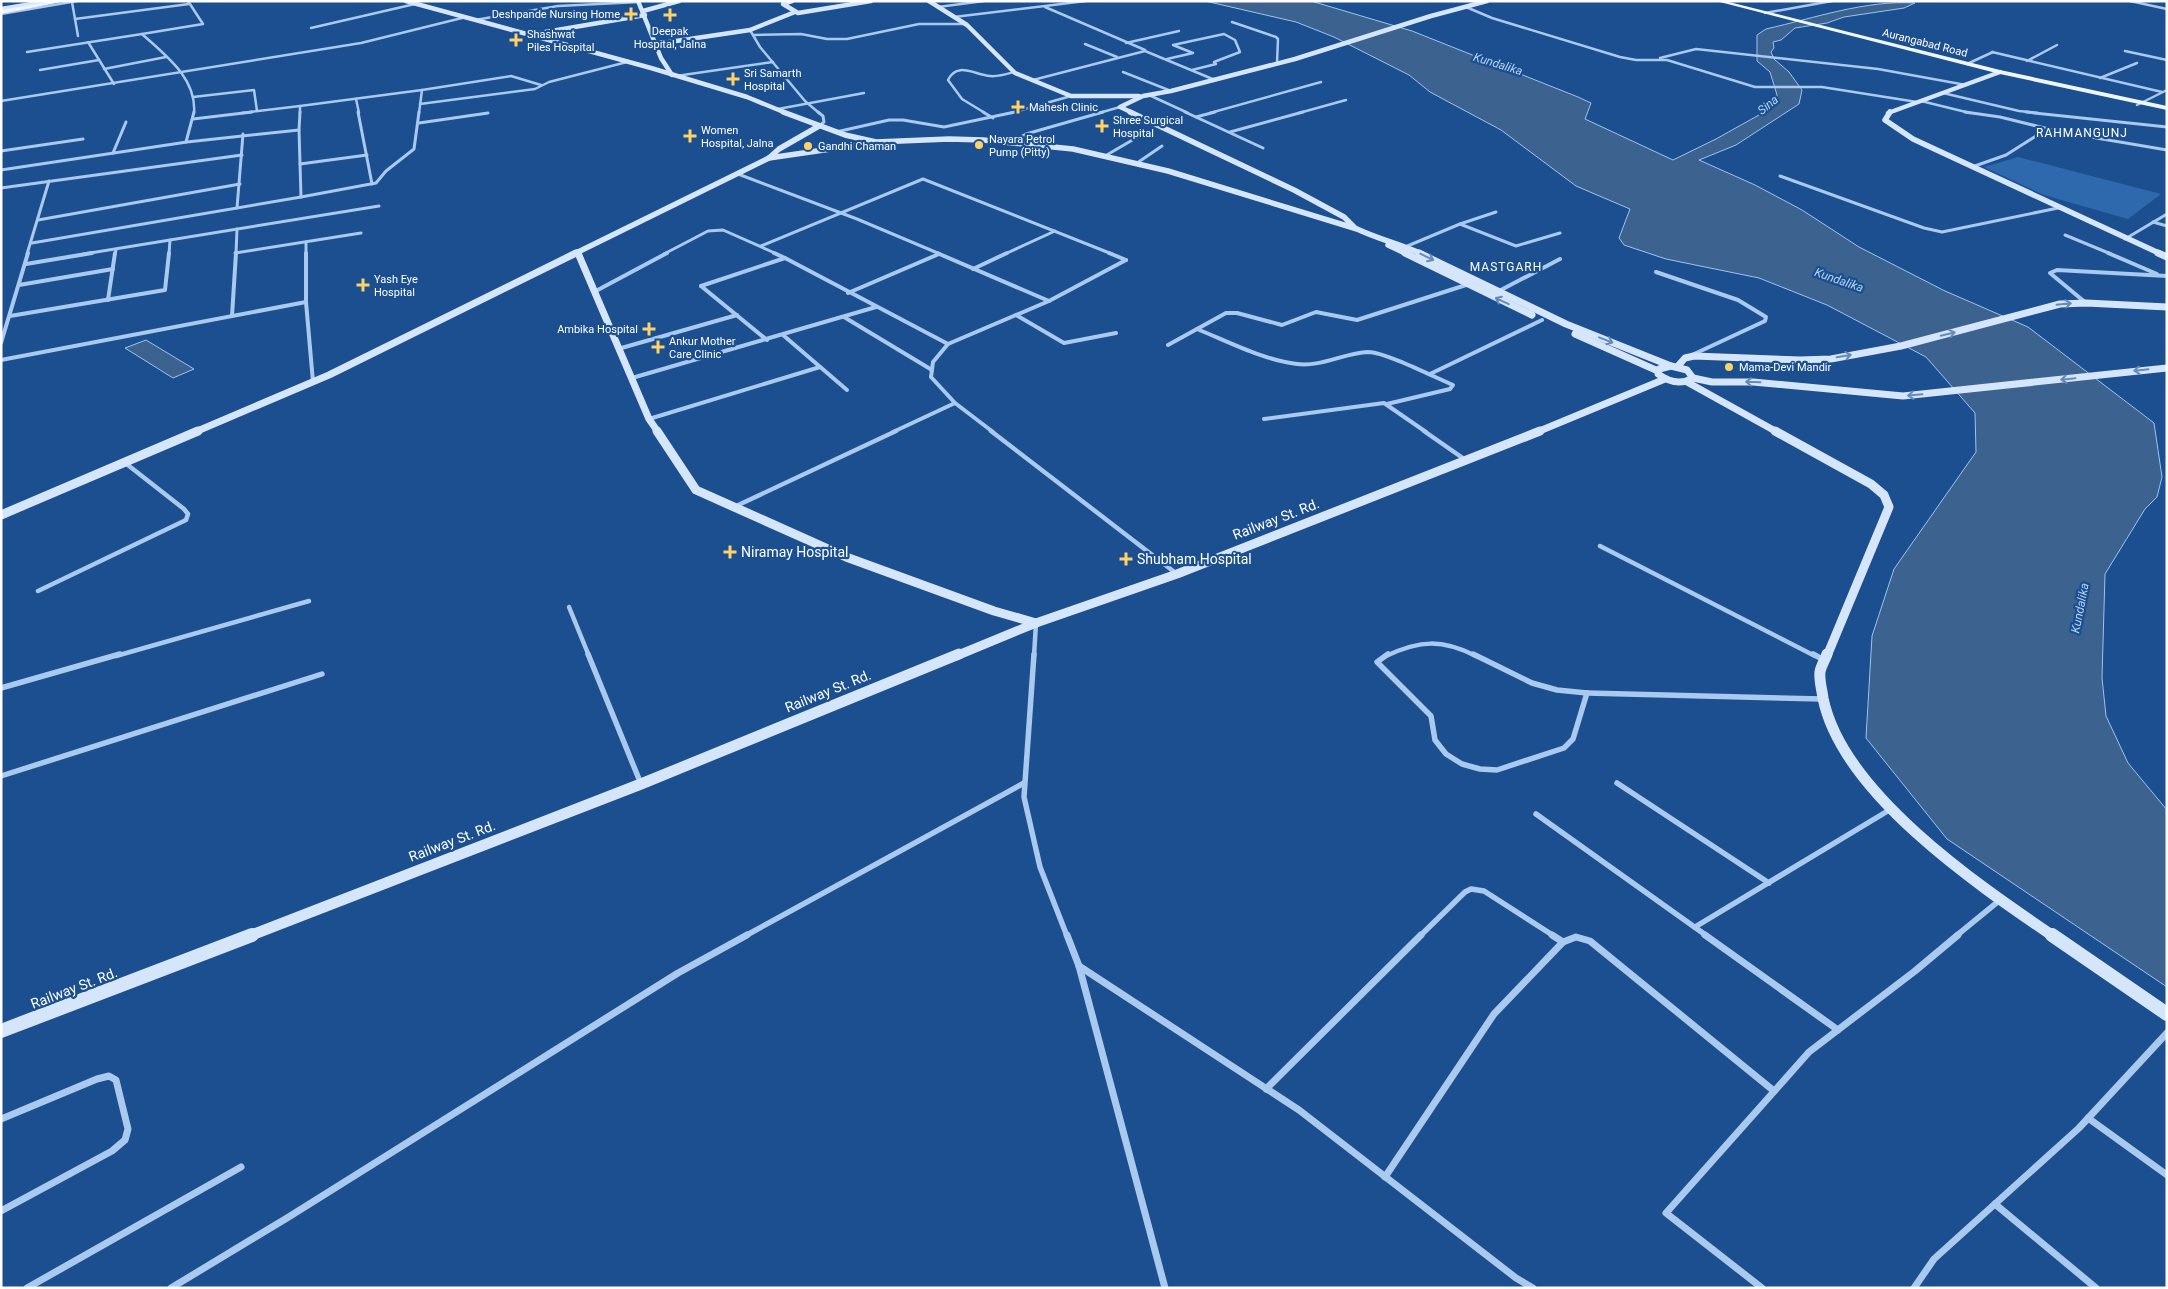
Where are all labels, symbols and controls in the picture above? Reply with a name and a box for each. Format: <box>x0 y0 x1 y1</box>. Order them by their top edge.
marker: Deshpande Nursing Home <box>624 7 638 21</box>
place label: Deshpande Nursing Home <box>492 8 620 21</box>
marker: Deepak Hospital, Jalna <box>663 8 677 22</box>
place label: Deepak Hospital, Jalna <box>634 25 706 51</box>
street label: Aurangabad Road <box>1881 26 1969 60</box>
place label: Shashwat Piles Hospital <box>527 28 594 54</box>
marker: Shashwat Piles Hospital <box>509 33 523 47</box>
water label: Kundalika <box>1472 50 1524 78</box>
place label: Sri Samarth Hospital <box>744 67 801 93</box>
marker: Sri Samarth Hospital <box>726 72 740 86</box>
water label: Sina <box>1755 92 1781 118</box>
marker: Mahesh Clinic <box>1011 100 1025 114</box>
place label: Mahesh Clinic <box>1029 101 1098 114</box>
place label: Shree Surgical Hospital <box>1113 114 1183 140</box>
marker: Shree Surgical Hospital <box>1095 119 1109 133</box>
place label: Women Hospital, Jalna <box>701 124 774 150</box>
district label: RAHMANGUNJ <box>2036 126 2128 140</box>
marker: Women Hospital, Jalna <box>683 129 697 143</box>
place label: Nayara Petrol Pump (Pitty) <box>989 133 1055 159</box>
marker: Nayara Petrol Pump (Pitty) <box>973 139 985 151</box>
marker: Gandhi Chaman <box>802 140 814 152</box>
place label: Gandhi Chaman <box>818 140 896 153</box>
one-way arrow <box>1419 252 1434 262</box>
district label: MASTGARH <box>1470 260 1542 274</box>
water label: Kundalika <box>1813 265 1865 295</box>
place label: Yash Eye Hospital <box>374 273 418 299</box>
marker: Yash Eye Hospital <box>356 278 370 292</box>
one-way arrow <box>1494 295 1509 305</box>
one-way arrow <box>2056 299 2072 309</box>
marker: Ambika Hospital <box>642 322 656 336</box>
place label: Ambika Hospital <box>557 323 638 336</box>
one-way arrow <box>1939 329 1955 338</box>
place label: Ankur Mother Care Clinic <box>669 335 736 361</box>
one-way arrow <box>1598 335 1613 345</box>
marker: Ankur Mother Care Clinic <box>651 340 665 354</box>
one-way arrow <box>1835 351 1851 361</box>
marker: Mama-Devi Mandir <box>1723 361 1735 373</box>
place label: Mama-Devi Mandir <box>1739 361 1832 374</box>
one-way arrow <box>2134 365 2150 375</box>
one-way arrow <box>2060 374 2076 384</box>
one-way arrow <box>1745 378 1761 387</box>
one-way arrow <box>1907 390 1923 400</box>
street label: Railway St. Rd. <box>1230 495 1322 543</box>
place label: Niramay Hospital <box>741 544 848 560</box>
marker: Niramay Hospital <box>723 545 737 559</box>
place label: Shubham Hospital <box>1137 551 1252 567</box>
marker: Shubham Hospital <box>1119 552 1133 566</box>
water label: Kundalika <box>2068 582 2092 634</box>
street label: Railway St. Rd. <box>783 666 873 716</box>
street label: Railway St. Rd. <box>406 817 498 865</box>
street label: Railway St. Rd. <box>28 964 120 1012</box>

